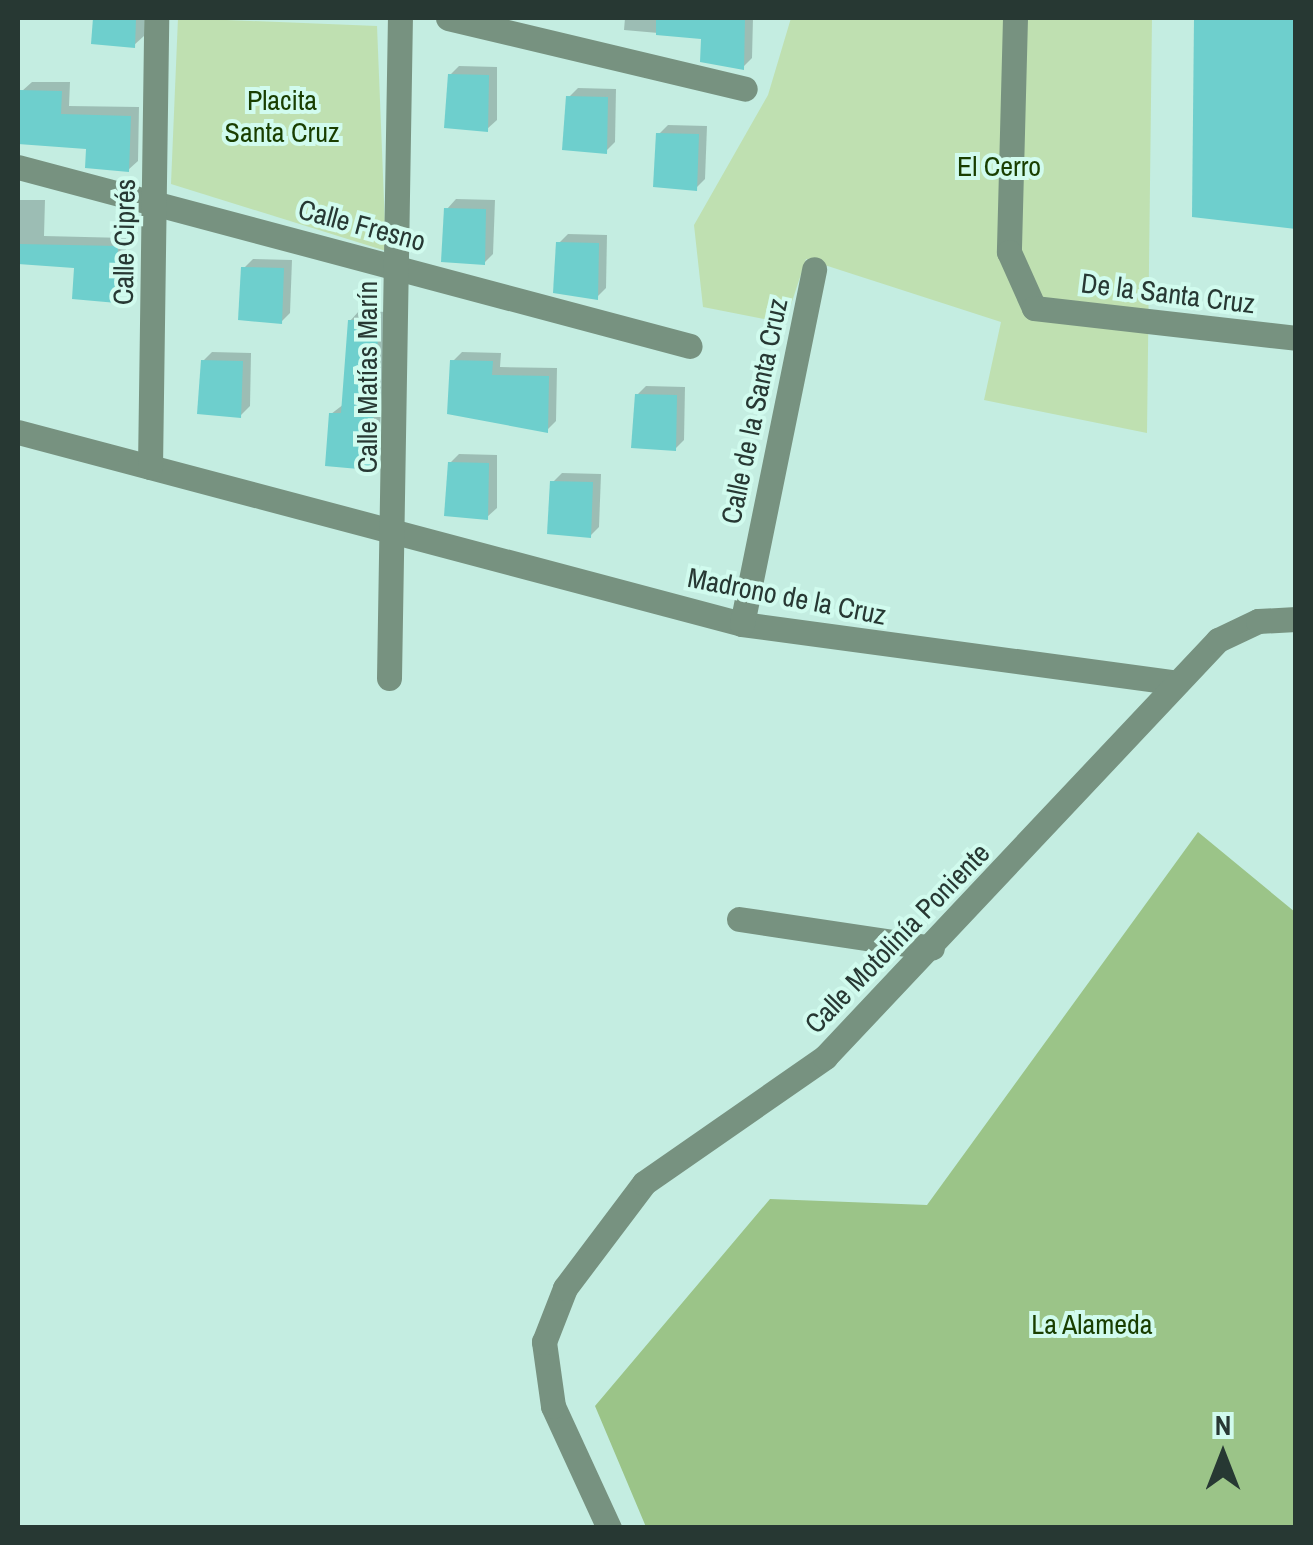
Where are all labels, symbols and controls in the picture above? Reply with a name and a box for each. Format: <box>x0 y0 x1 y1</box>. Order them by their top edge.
park label: Placita Santa Cruz <box>225 83 339 149</box>
park label: El Cerro <box>957 149 1041 183</box>
street label: Calle Ciprés <box>106 179 142 305</box>
street label: Calle Fresno <box>295 192 429 258</box>
street label: De la Santa Cruz <box>1079 266 1257 320</box>
street label: Calle Matías Marín <box>350 281 384 473</box>
street label: Calle de la Santa Cruz <box>714 295 794 527</box>
street label: Madrono de la Cruz <box>685 560 889 632</box>
street label: Calle Motolinía Poniente <box>798 836 996 1040</box>
park label: La Alameda <box>1031 1307 1153 1341</box>
north arrow <box>1173 1405 1273 1505</box>
text: N <box>1215 1406 1231 1444</box>

